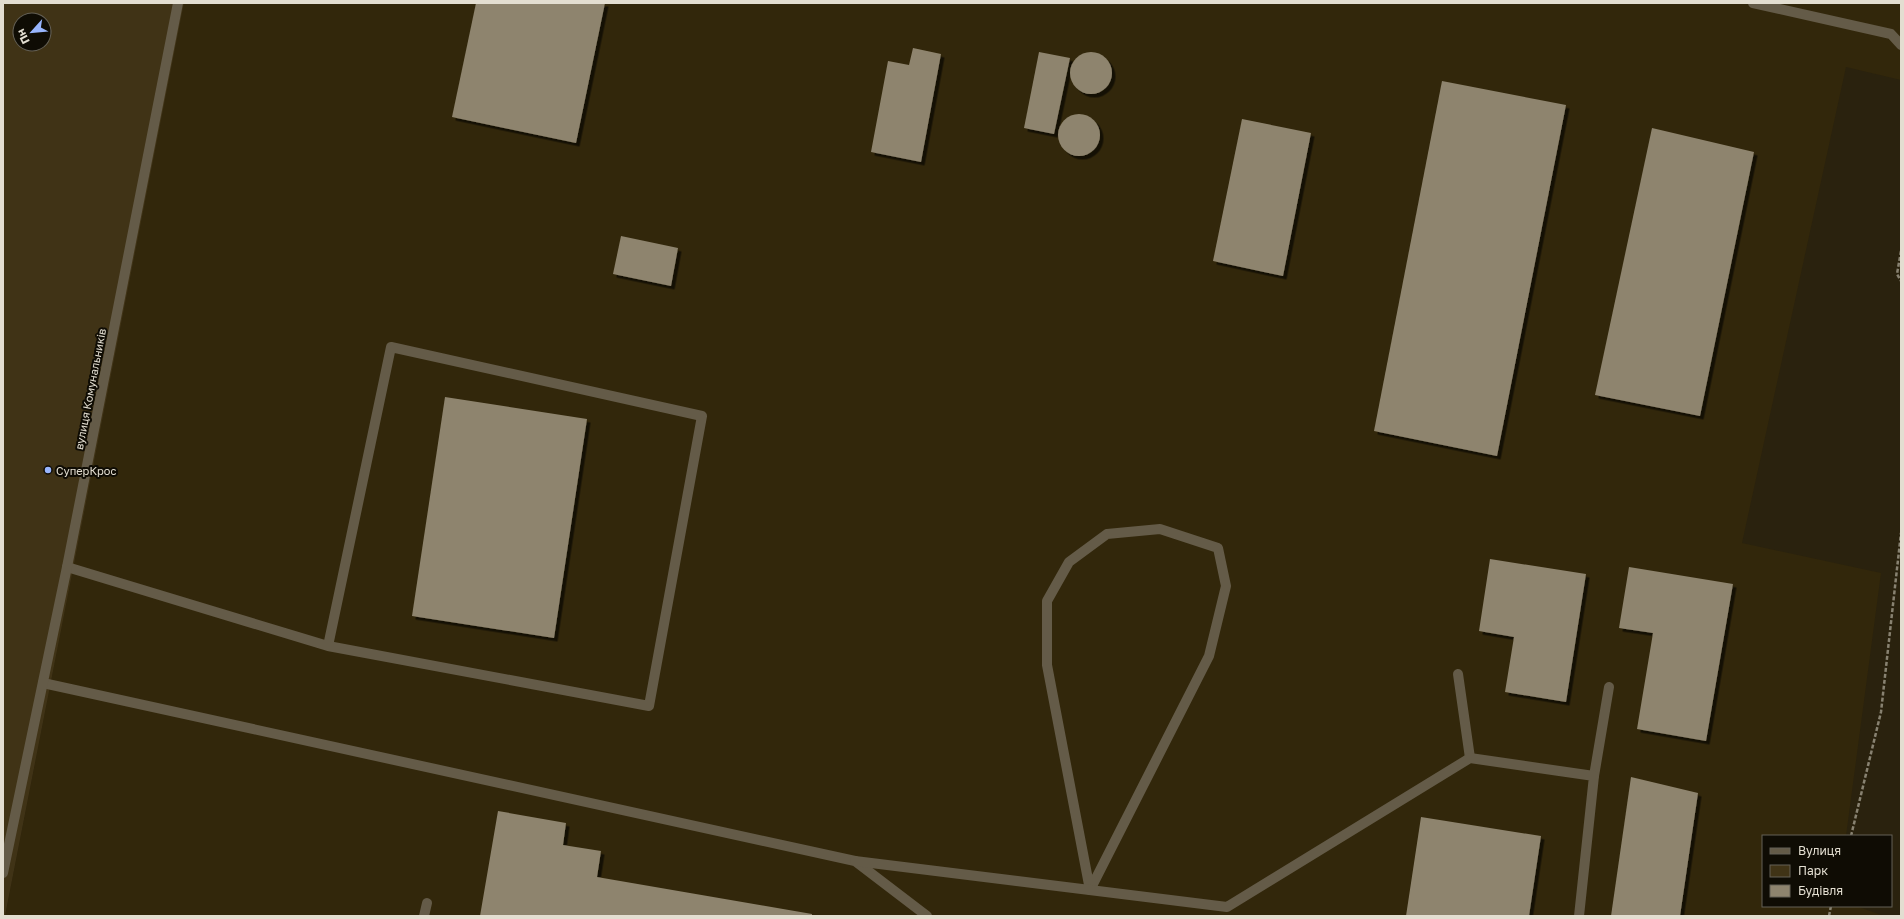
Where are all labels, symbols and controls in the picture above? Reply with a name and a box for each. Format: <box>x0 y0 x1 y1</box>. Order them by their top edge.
north arrow <box>12 12 52 52</box>
text: Пн <box>13 27 32 46</box>
street label: вулиця Комунальників <box>72 327 108 451</box>
place label: СуперКрос <box>56 464 116 477</box>
marker: СуперКрос <box>43 465 53 475</box>
legend <box>1762 835 1892 907</box>
text: Вулиця <box>1798 843 1841 858</box>
text: Парк <box>1798 863 1828 878</box>
text: Будівля <box>1798 883 1843 898</box>

